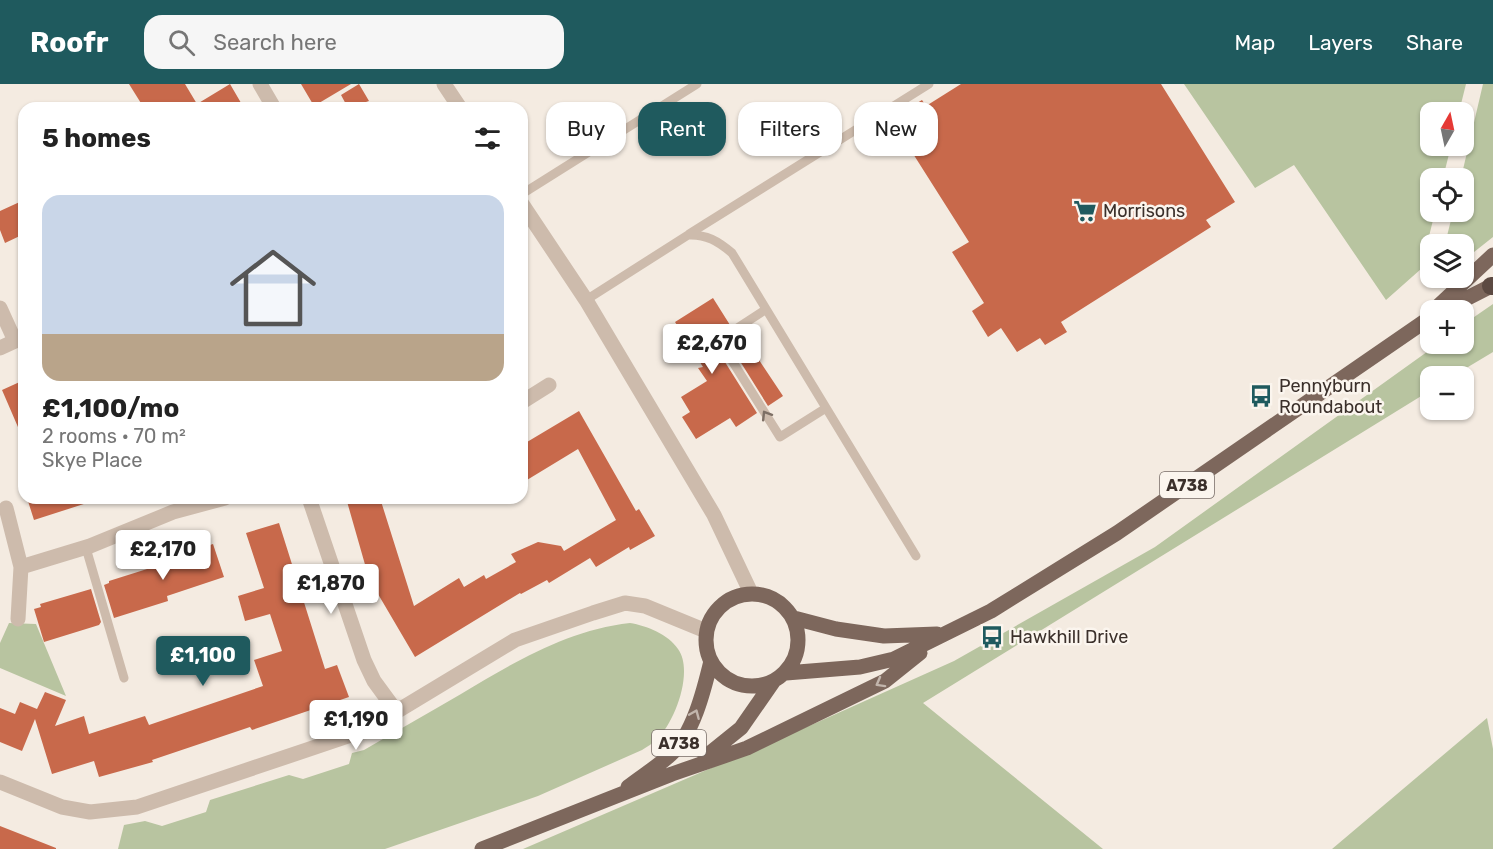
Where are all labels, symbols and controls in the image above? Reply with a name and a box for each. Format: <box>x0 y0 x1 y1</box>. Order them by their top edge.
search box <box>144 15 564 69</box>
text: Roofr <box>30 26 108 59</box>
icon: search <box>165 26 198 59</box>
text: Search here <box>213 29 337 56</box>
text: Map <box>1234 30 1275 55</box>
text: Layers <box>1308 30 1373 55</box>
text: Share <box>1406 30 1463 55</box>
chip: Buy <box>546 102 626 156</box>
chip: Rent <box>638 102 726 156</box>
chip: Filters <box>738 102 842 156</box>
chip: New <box>854 102 938 156</box>
north arrow <box>1420 102 1474 156</box>
map controls <box>1420 102 1474 420</box>
icon: filters <box>471 122 504 155</box>
text: 5 homes <box>42 123 151 154</box>
button: locate <box>1420 168 1474 222</box>
supermarket icon: Morrisons <box>1072 198 1098 224</box>
place label: Morrisons <box>1103 200 1185 222</box>
icon: home <box>219 234 327 342</box>
button: layers <box>1420 234 1474 288</box>
button: + <box>1420 300 1474 354</box>
pin: £2,670 <box>663 324 761 375</box>
text: £2,670 <box>677 331 747 355</box>
button: − <box>1420 366 1474 420</box>
place label: Pennyburn Roundabout <box>1279 375 1382 418</box>
bus stop icon: Pennyburn Roundabout <box>1248 383 1274 409</box>
text: £1,100/mo <box>42 393 179 424</box>
one-way arrow <box>763 411 774 422</box>
text: 2 rooms · 70 m² <box>42 424 186 448</box>
text: Skye Place <box>42 448 143 472</box>
road number: A738 <box>1160 472 1214 498</box>
pin: £2,170 <box>114 530 212 581</box>
text: £2,170 <box>130 537 196 561</box>
pin: £1,870 <box>282 564 380 615</box>
text: £1,870 <box>297 571 365 595</box>
bus stop icon: Hawkhill Drive <box>979 624 1005 650</box>
place label: Hawkhill Drive <box>1010 626 1128 648</box>
pin: £1,100 <box>154 636 252 687</box>
text: £1,100 <box>170 643 236 667</box>
one-way arrow <box>876 676 886 687</box>
pin: £1,190 <box>307 700 405 751</box>
text: £1,190 <box>324 707 388 731</box>
one-way arrow <box>688 709 700 720</box>
road number: A738 <box>652 730 706 756</box>

